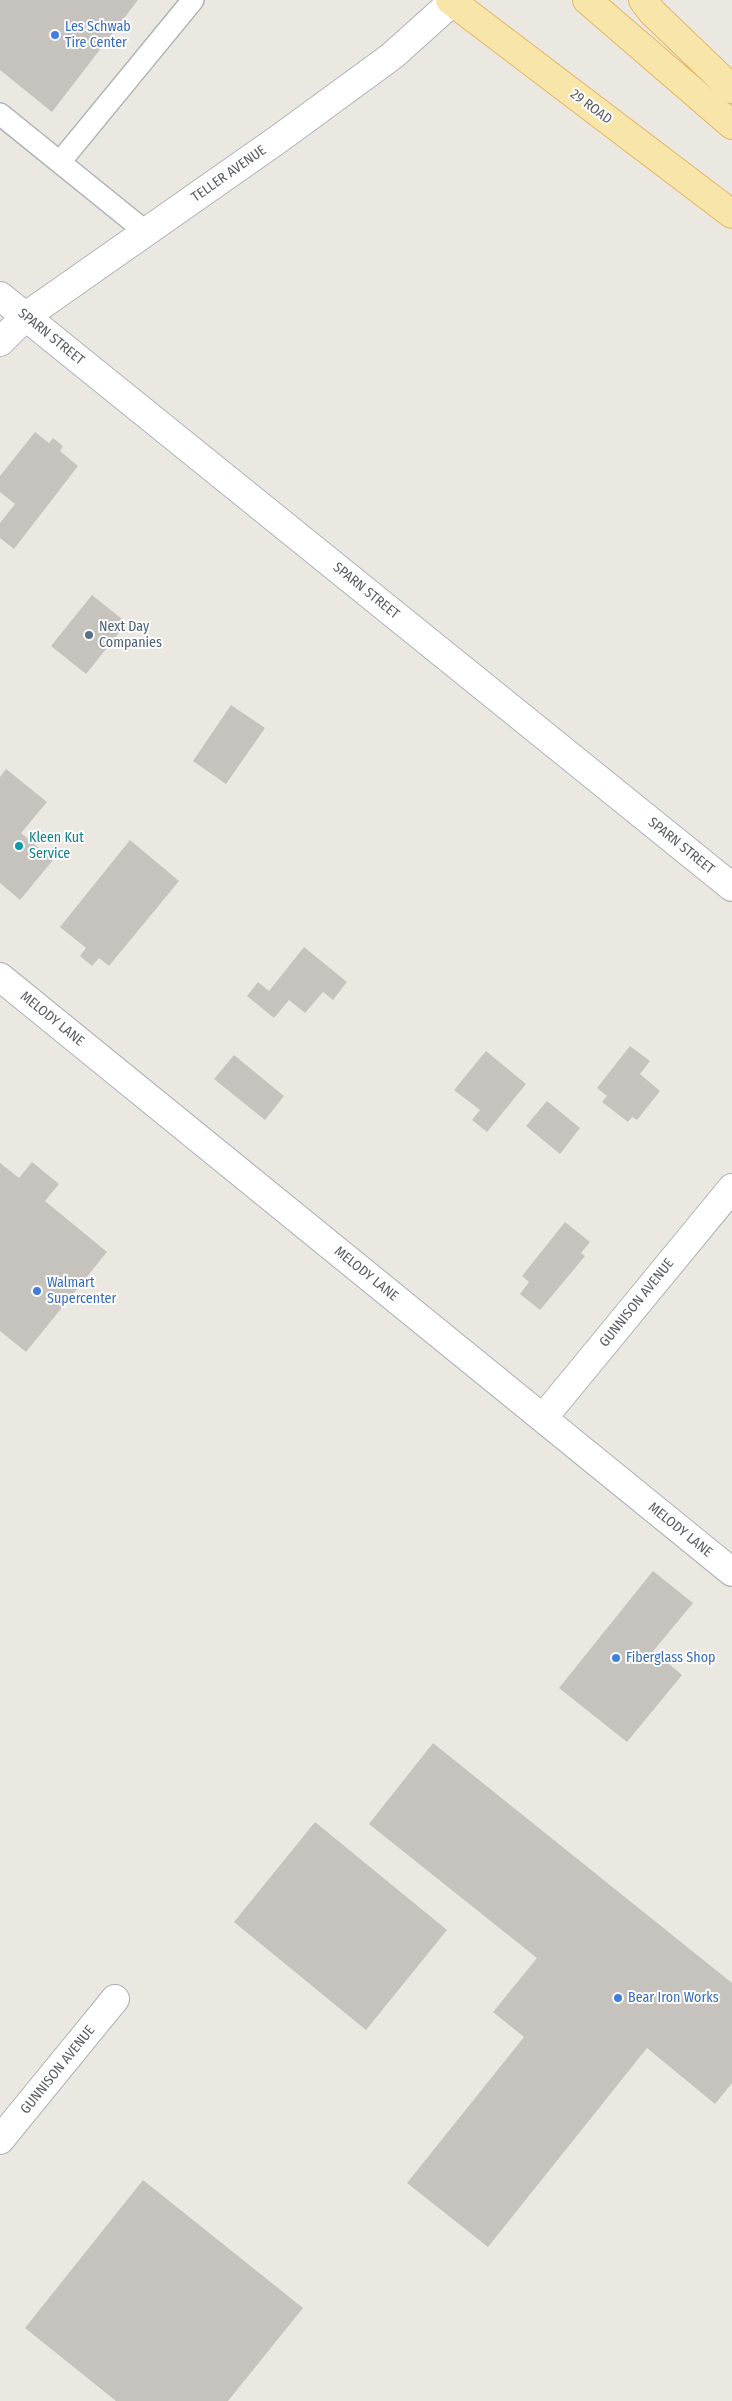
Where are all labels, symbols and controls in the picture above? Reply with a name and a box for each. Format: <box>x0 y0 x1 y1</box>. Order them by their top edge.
place label: Les Schwab Tire Center <box>65 19 131 52</box>
marker: Les Schwab Tire Center <box>49 29 61 41</box>
street label: 29 ROAD <box>567 86 615 128</box>
street label: TELLER AVENUE <box>189 142 269 206</box>
street label: SPARN STREET <box>14 305 88 369</box>
street label: SPARN STREET <box>329 559 403 623</box>
place label: Next Day Companies <box>99 619 162 652</box>
marker: Next Day Companies <box>83 629 95 641</box>
street label: SPARN STREET <box>644 814 718 878</box>
place label: Kleen Kut Service <box>29 830 84 862</box>
marker: Kleen Kut Service <box>13 840 25 852</box>
street label: MELODY LANE <box>17 988 87 1050</box>
street label: MELODY LANE <box>331 1243 401 1305</box>
street label: GUNNISON AVENUE <box>596 1256 678 1350</box>
place label: Walmart Supercenter <box>47 1275 116 1308</box>
marker: Walmart Supercenter <box>31 1285 43 1297</box>
street label: MELODY LANE <box>645 1499 715 1561</box>
place label: Fiberglass Shop <box>626 1650 715 1666</box>
marker: Fiberglass Shop <box>610 1652 622 1664</box>
place label: Bear Iron Works <box>628 1990 719 2006</box>
marker: Bear Iron Works <box>612 1992 624 2004</box>
street label: GUNNISON AVENUE <box>17 2023 99 2117</box>

